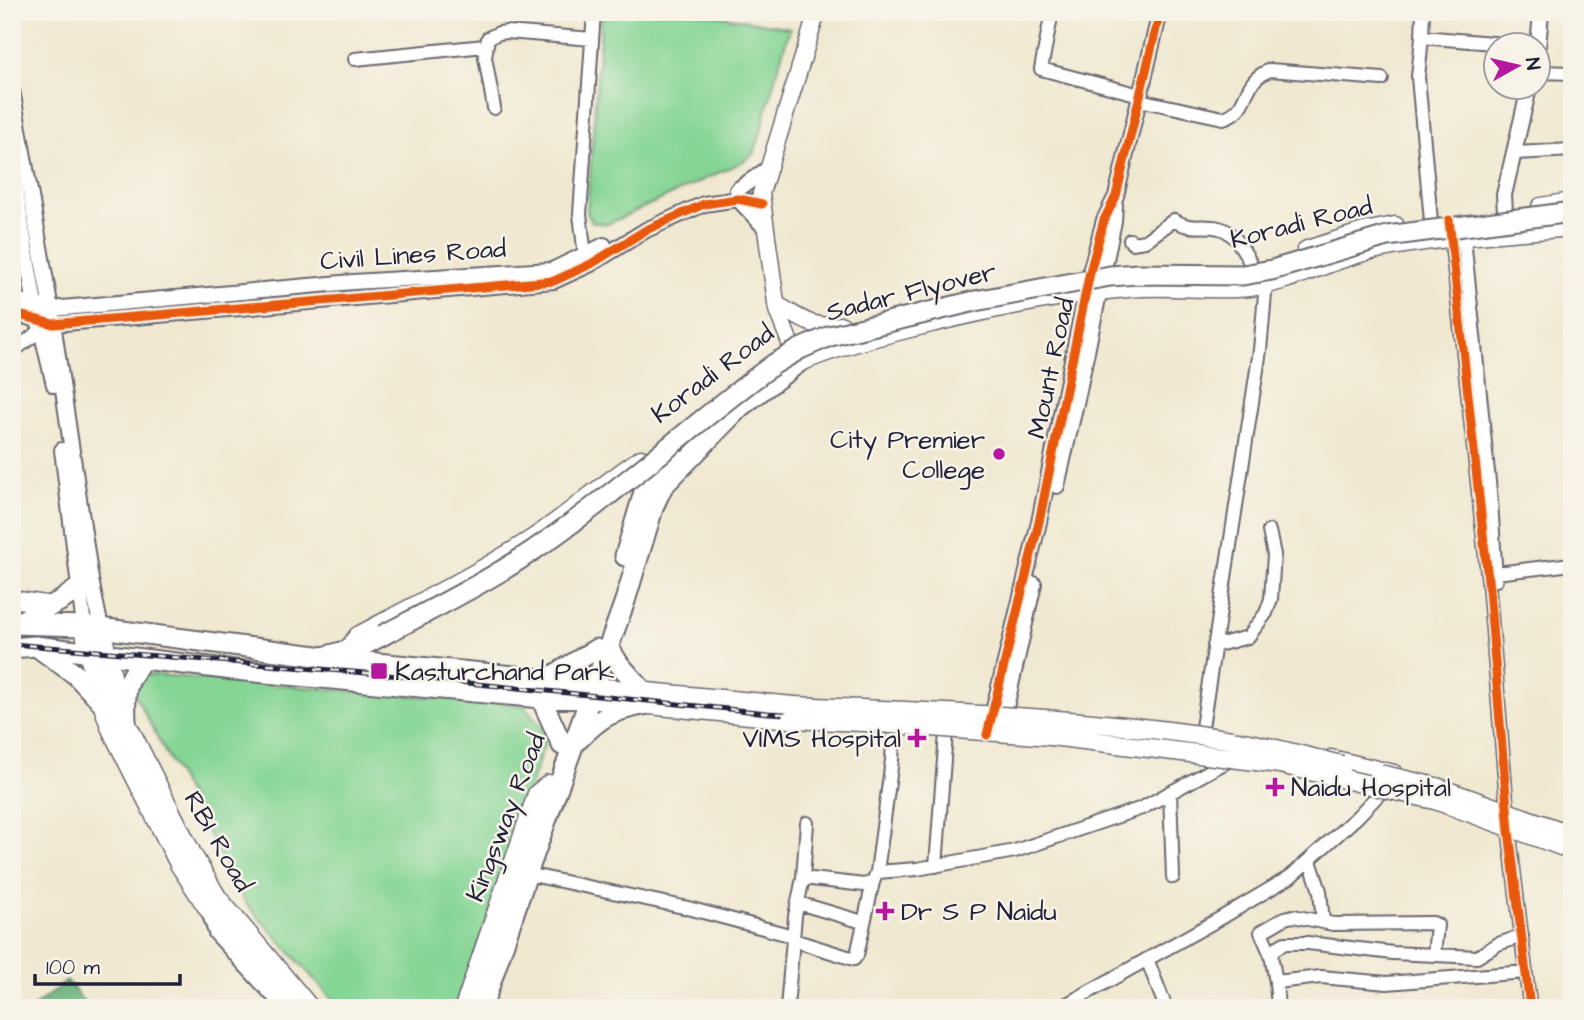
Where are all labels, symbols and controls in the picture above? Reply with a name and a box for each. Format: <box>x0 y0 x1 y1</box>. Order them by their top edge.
north arrow <box>1482 32 1552 102</box>
text: N <box>1518 56 1547 72</box>
street label: Koradi Road <box>1226 188 1376 258</box>
street label: Civil Lines Road <box>319 231 507 279</box>
street label: Sadar Flyover <box>822 253 1001 332</box>
street label: Mount Road <box>1019 295 1083 442</box>
street label: Koradi Road <box>644 316 781 432</box>
place label: City Premier College <box>830 422 985 490</box>
marker: City Premier College <box>991 446 1007 462</box>
place label: Kasturchand Park <box>395 654 615 690</box>
marker: Kasturchand Park <box>369 661 389 681</box>
place label: VIMS Hospital <box>742 721 901 757</box>
street label: Kingsway Road <box>457 728 556 908</box>
marker: VIMS Hospital <box>907 728 927 748</box>
place label: Naidu Hospital <box>1291 770 1451 806</box>
marker: Naidu Hospital <box>1265 777 1285 797</box>
street label: RBI Road <box>175 784 261 899</box>
place label: Dr S P Naidu <box>901 894 1057 930</box>
marker: Dr S P Naidu <box>875 901 895 921</box>
scale bar <box>35 943 180 987</box>
text: 100 m <box>46 953 101 982</box>

